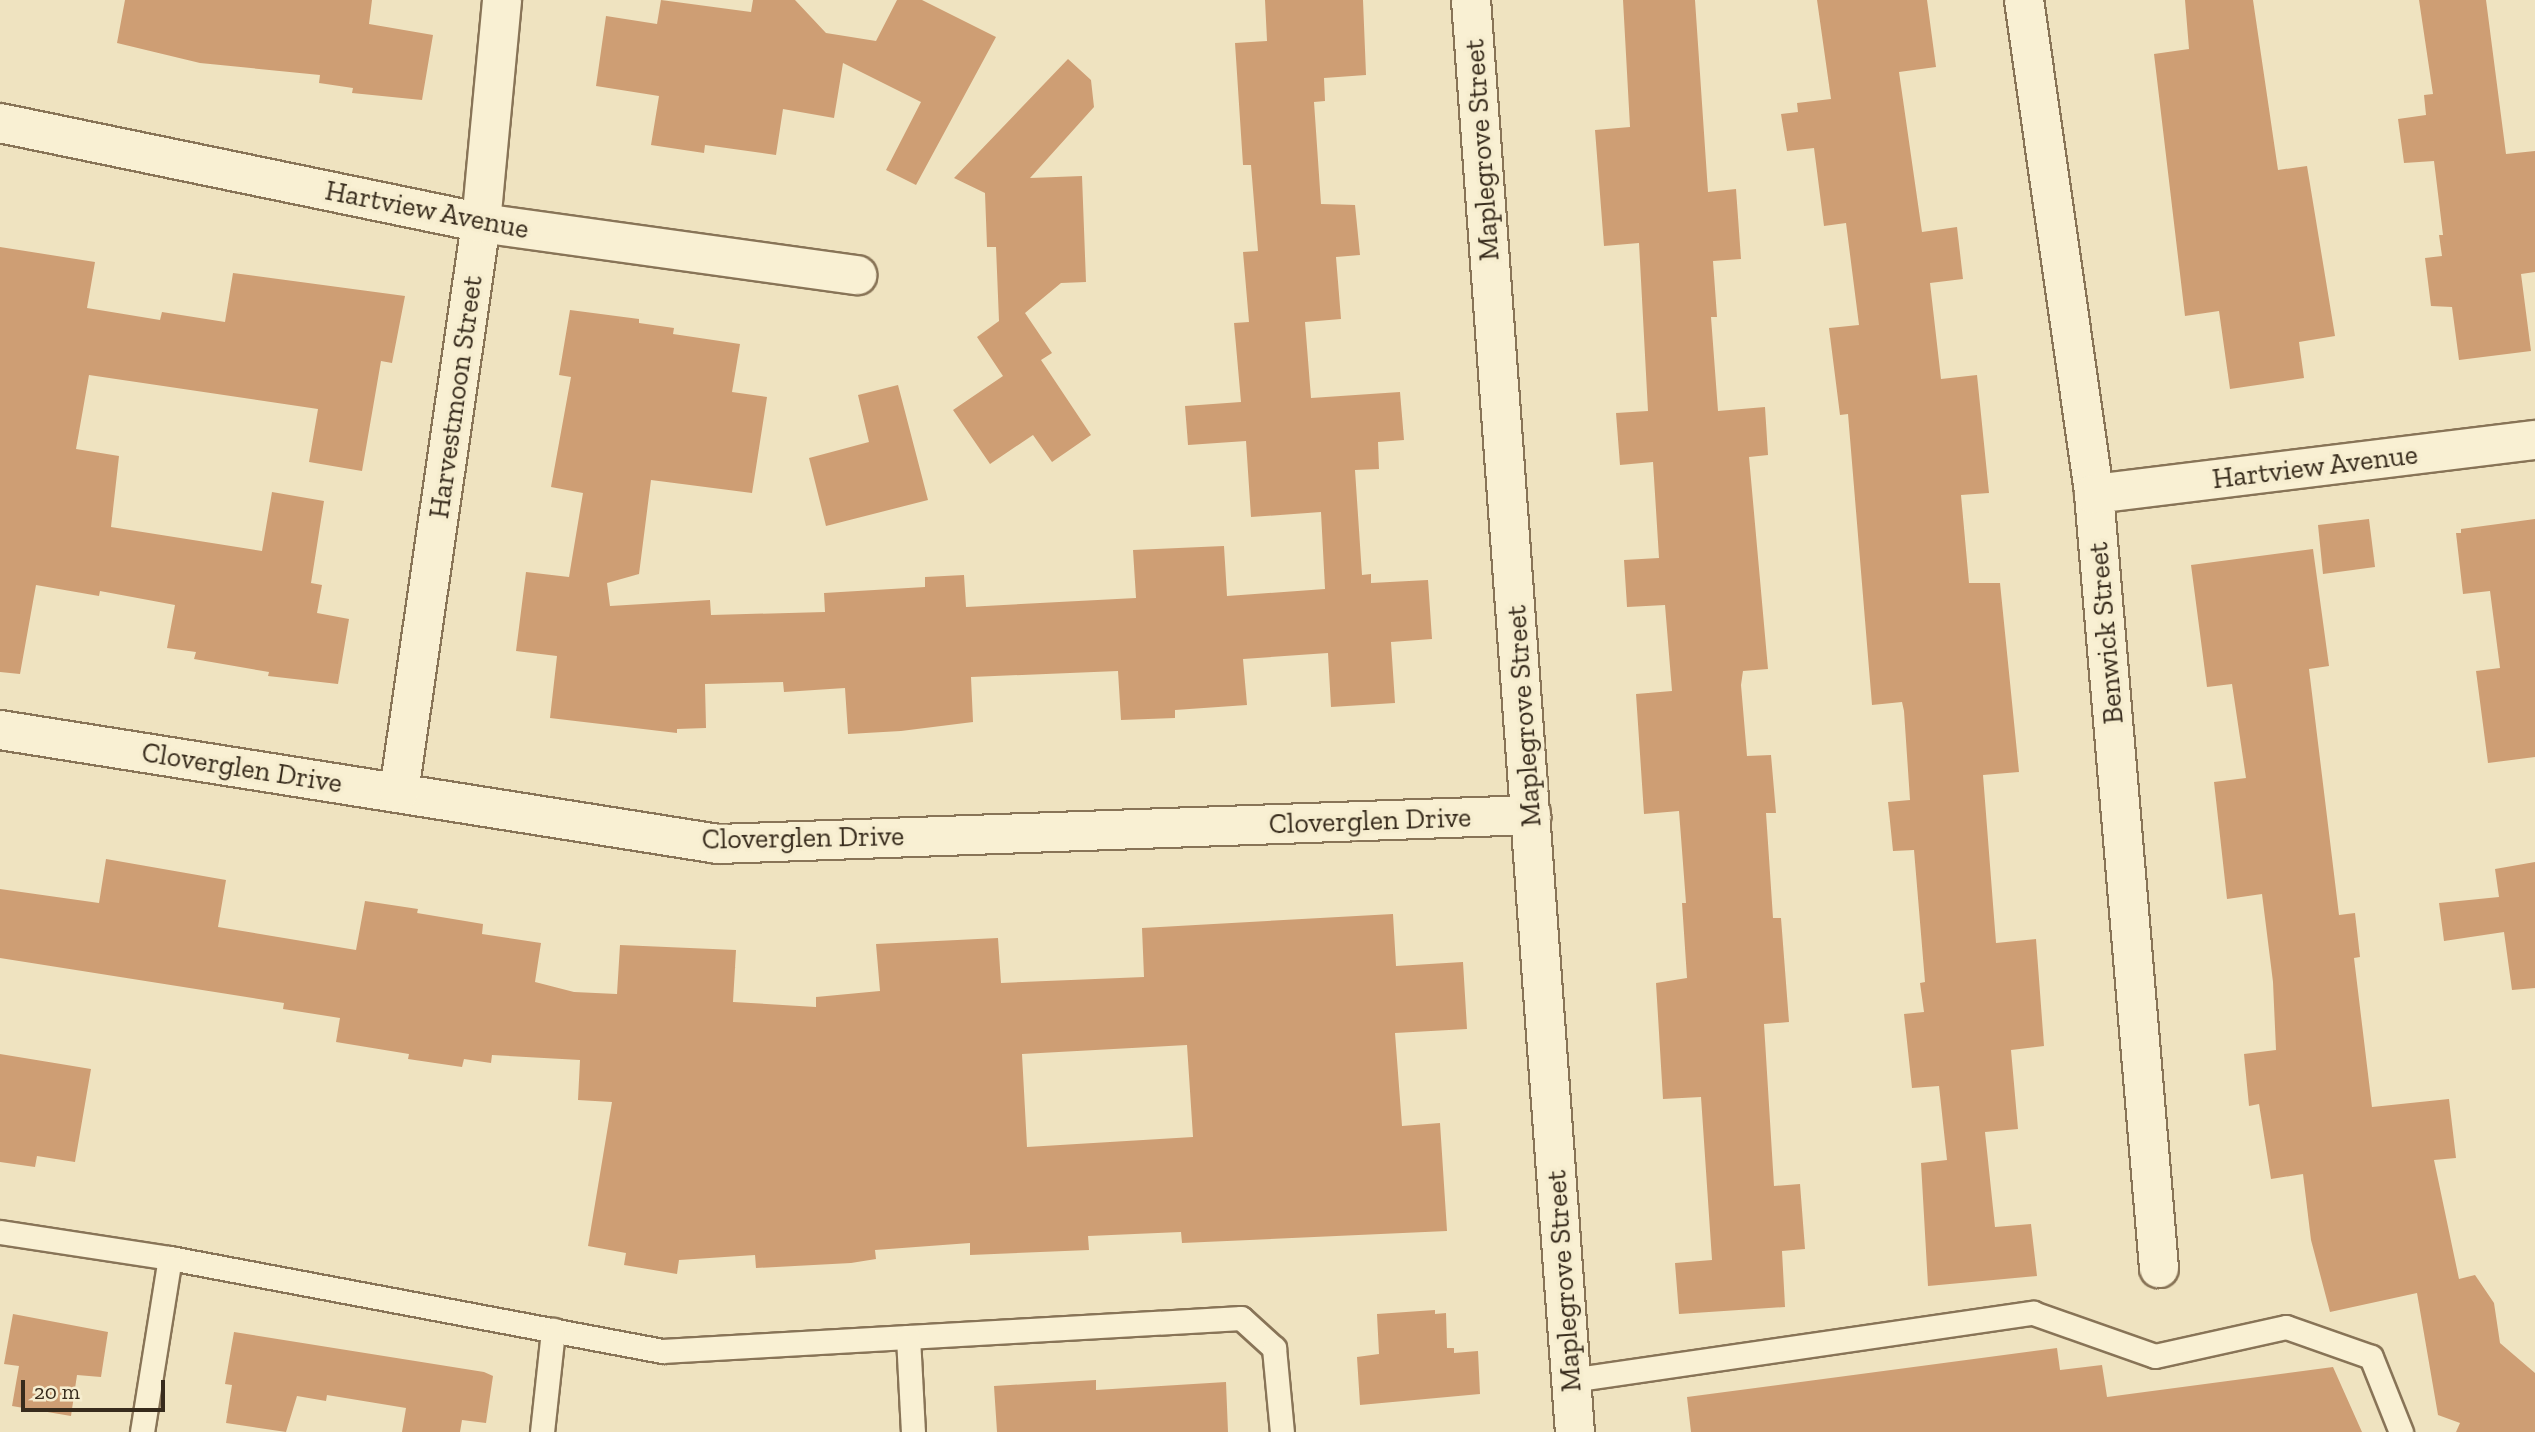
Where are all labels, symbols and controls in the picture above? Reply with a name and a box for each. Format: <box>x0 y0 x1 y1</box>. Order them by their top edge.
street label: Maplegrove Street <box>1457 38 1507 262</box>
street label: Hartview Avenue <box>322 174 532 246</box>
street label: Harvestmoon Street <box>422 273 490 521</box>
street label: Hartview Avenue <box>2210 438 2420 496</box>
street label: Benwick Street <box>2081 541 2131 725</box>
street label: Maplegrove Street <box>1499 604 1549 828</box>
street label: Cloverglen Drive <box>139 736 345 800</box>
street label: Cloverglen Drive <box>1268 801 1472 841</box>
street label: Cloverglen Drive <box>702 819 904 857</box>
street label: Maplegrove Street <box>1539 1169 1589 1393</box>
scale bar <box>24 1366 168 1410</box>
text: 20 m <box>34 1379 80 1404</box>

